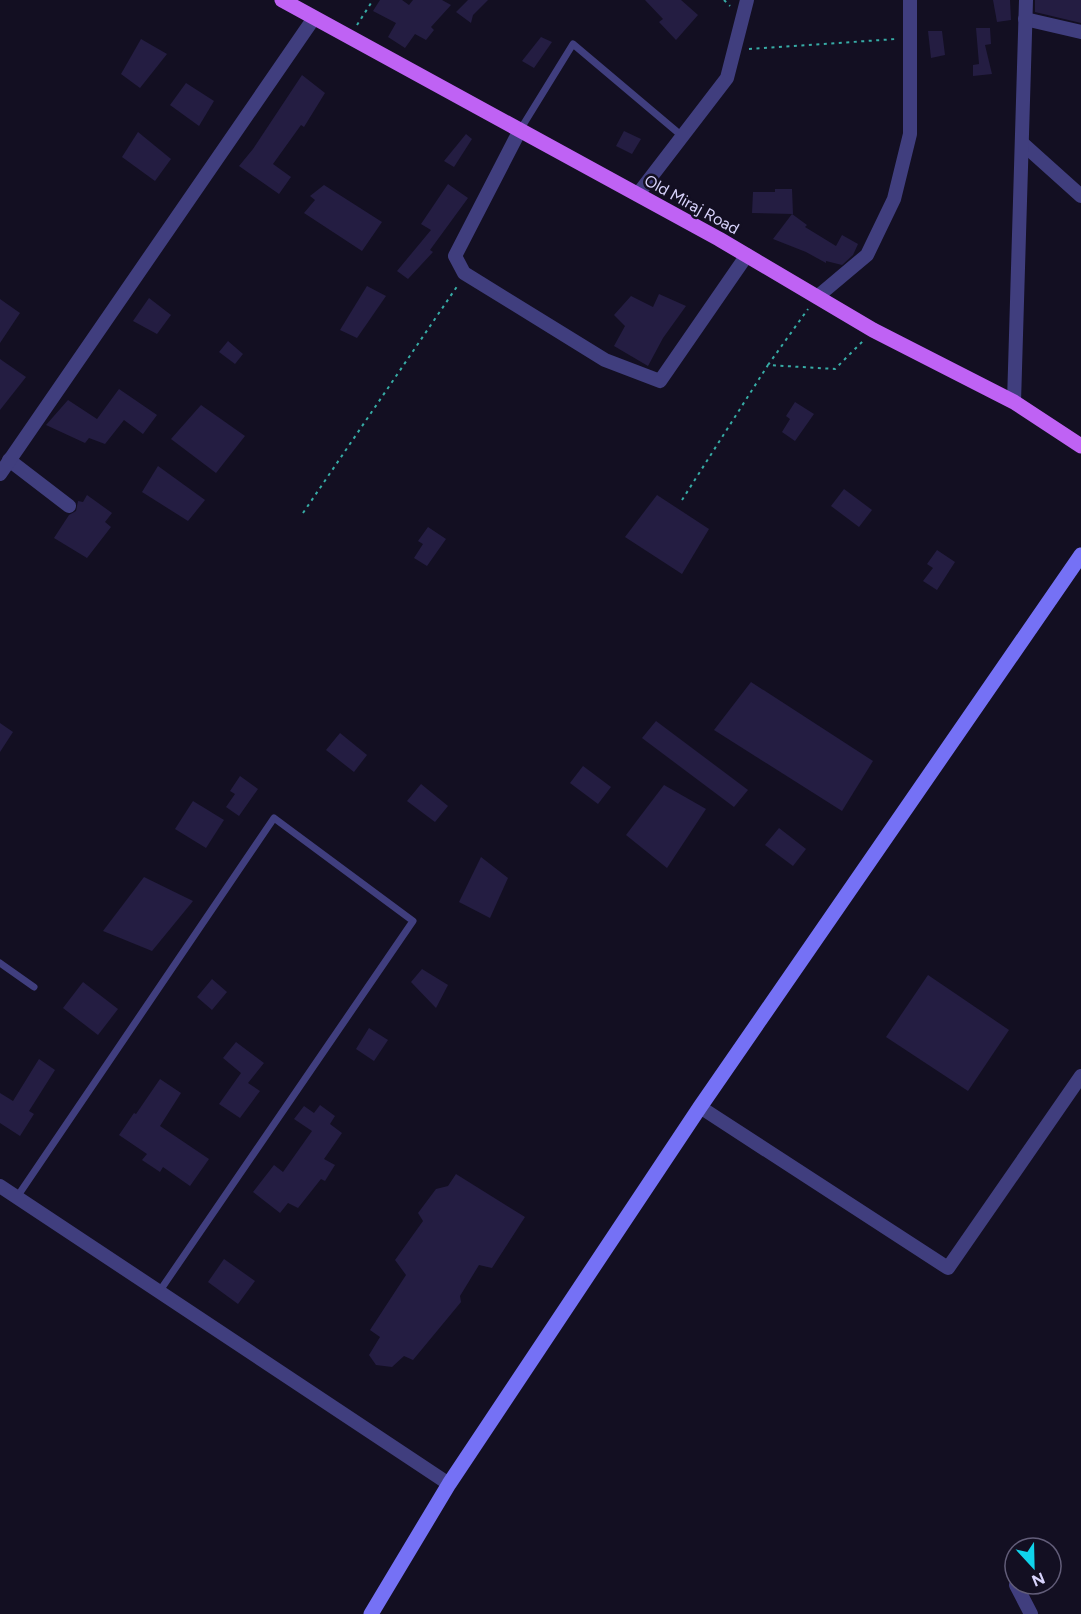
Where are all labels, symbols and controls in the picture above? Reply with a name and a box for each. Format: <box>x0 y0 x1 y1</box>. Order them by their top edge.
street label: Old Miraj Road <box>641 171 742 238</box>
north arrow <box>1003 1536 1063 1596</box>
text: N <box>1029 1568 1048 1591</box>

